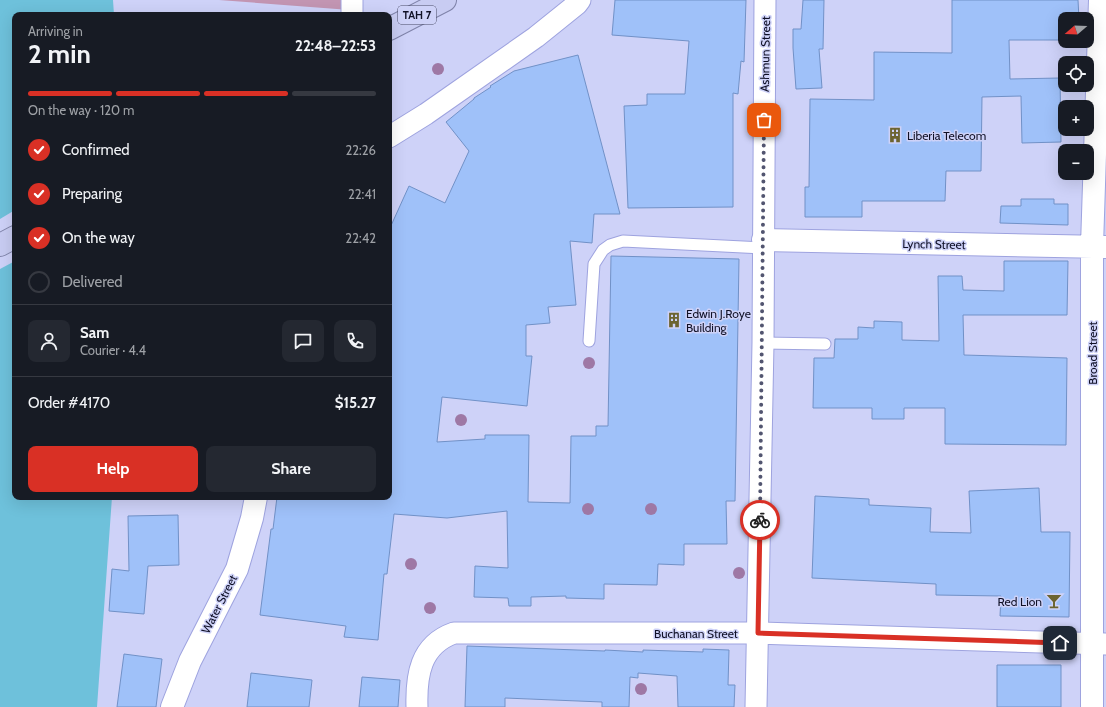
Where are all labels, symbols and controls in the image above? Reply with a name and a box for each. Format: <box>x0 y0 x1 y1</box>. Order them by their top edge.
road number: TAH 7 <box>398 6 436 24</box>
north arrow <box>1058 12 1094 48</box>
map controls <box>1058 12 1094 180</box>
street label: Ashmun Street <box>757 16 773 92</box>
text: Arriving in <box>28 23 83 39</box>
text: 22:48–22:53 <box>295 37 376 55</box>
text: 2 min <box>28 38 91 70</box>
button: locate <box>1058 56 1094 92</box>
button: + <box>1058 100 1094 136</box>
text: On the way · 120 m <box>28 102 134 118</box>
pin <box>747 103 781 137</box>
icon: bag <box>753 109 775 131</box>
building icon: Liberia Telecom <box>886 126 904 144</box>
place label: Liberia Telecom <box>907 128 986 143</box>
icon: check <box>28 139 50 161</box>
text: Confirmed <box>62 141 130 159</box>
text: 22:26 <box>345 142 376 158</box>
button: − <box>1058 144 1094 180</box>
icon: check <box>28 183 50 205</box>
text: Preparing <box>62 185 122 203</box>
text: 22:41 <box>348 186 376 202</box>
icon: check <box>28 227 50 249</box>
text: On the way <box>62 229 135 247</box>
text: 22:42 <box>345 230 376 246</box>
street label: Lynch Street <box>902 236 966 252</box>
text: Delivered <box>62 273 123 291</box>
place label: Edwin J.Roye Building <box>686 306 751 335</box>
building icon: Edwin J.Roye Building <box>665 311 683 329</box>
button: person <box>28 320 70 362</box>
button: chat <box>282 320 324 362</box>
button: phone <box>334 320 376 362</box>
street label: Broad Street <box>1085 321 1100 385</box>
text: Sam <box>80 324 109 342</box>
text: Courier · 4.4 <box>80 342 146 358</box>
text: Order #4170 <box>28 394 110 412</box>
text: $15.27 <box>335 394 376 412</box>
button: Help <box>28 446 198 492</box>
button: Share <box>206 446 376 492</box>
courier <box>740 500 780 540</box>
icon: bike <box>749 509 771 531</box>
street label: Water Street <box>198 572 240 636</box>
bar icon: Red Lion <box>1045 592 1063 610</box>
place label: Red Lion <box>998 594 1042 609</box>
street label: Buchanan Street <box>654 626 738 641</box>
pin <box>1043 626 1077 660</box>
icon: home <box>1049 632 1071 654</box>

